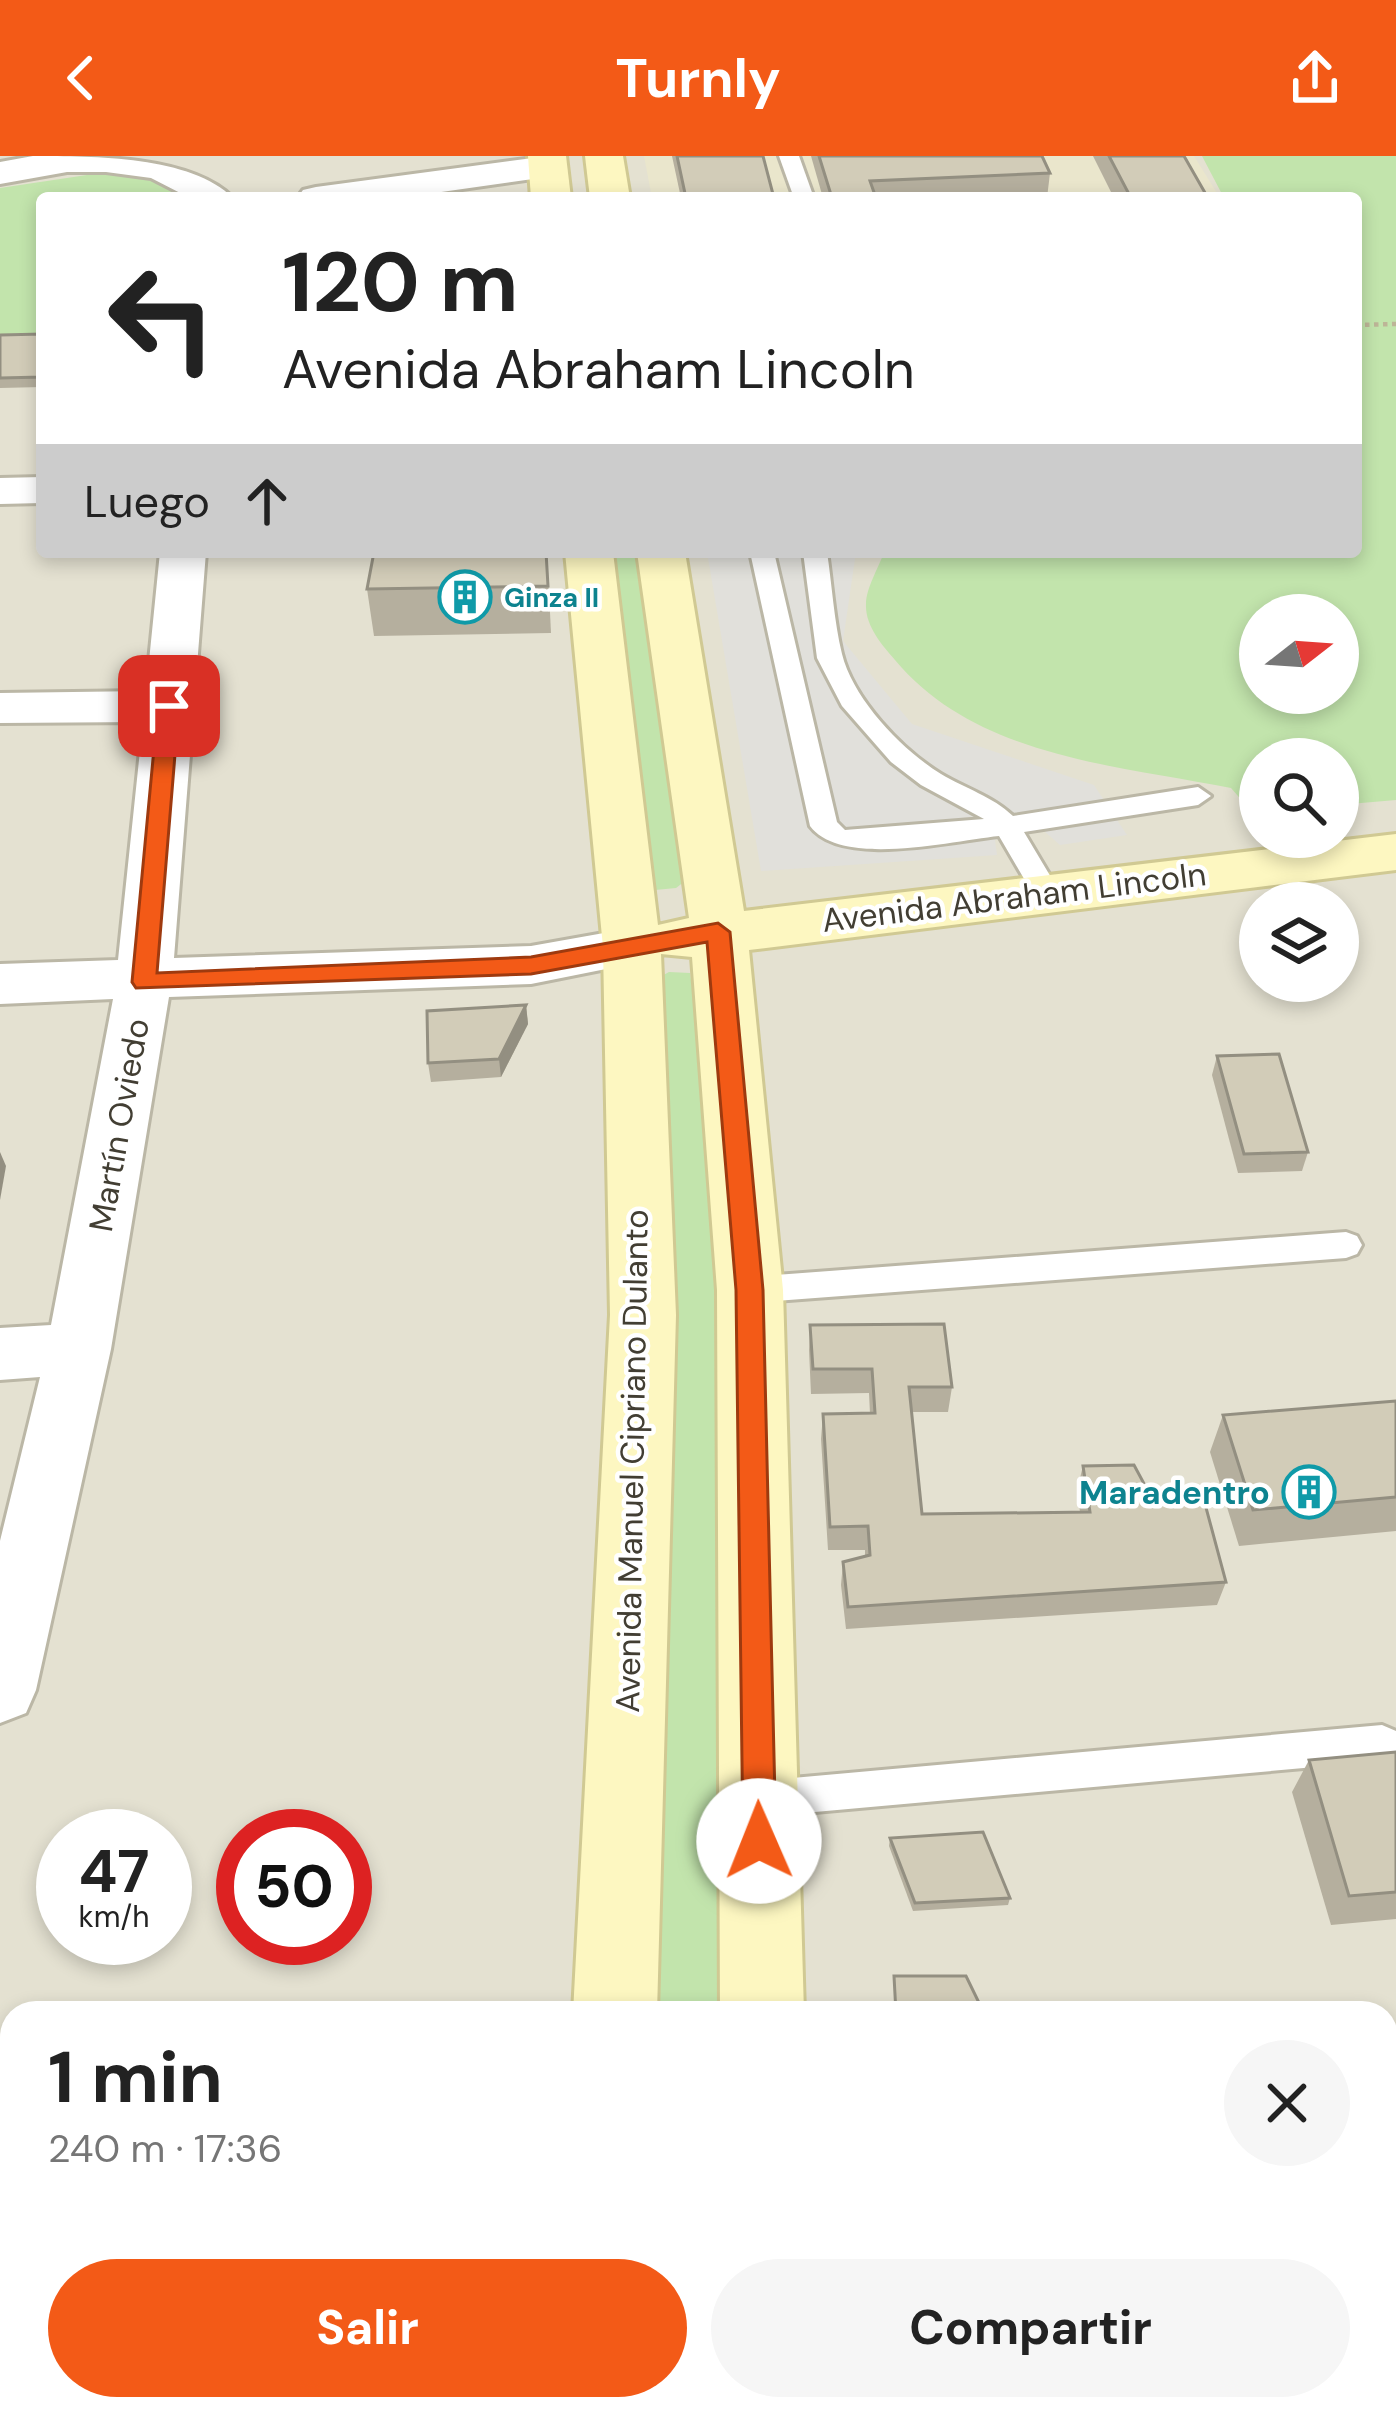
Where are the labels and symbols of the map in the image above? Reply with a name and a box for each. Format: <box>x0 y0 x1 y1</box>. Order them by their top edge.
building icon: Ginza II <box>437 569 493 625</box>
place label: Ginza II <box>504 580 599 615</box>
north arrow <box>1239 594 1359 714</box>
pin <box>118 655 220 757</box>
street label: Avenida Abraham Lincoln <box>819 852 1209 942</box>
street label: Martín Oviedo <box>79 1015 159 1235</box>
street label: Avenida Manuel Cipriano Dulanto <box>606 1209 658 1713</box>
building icon: Maradentro <box>1281 1464 1337 1520</box>
place label: Maradentro <box>1079 1471 1270 1514</box>
position arrow <box>696 1778 822 1904</box>
speed limit sign: 50 <box>216 1809 372 1965</box>

